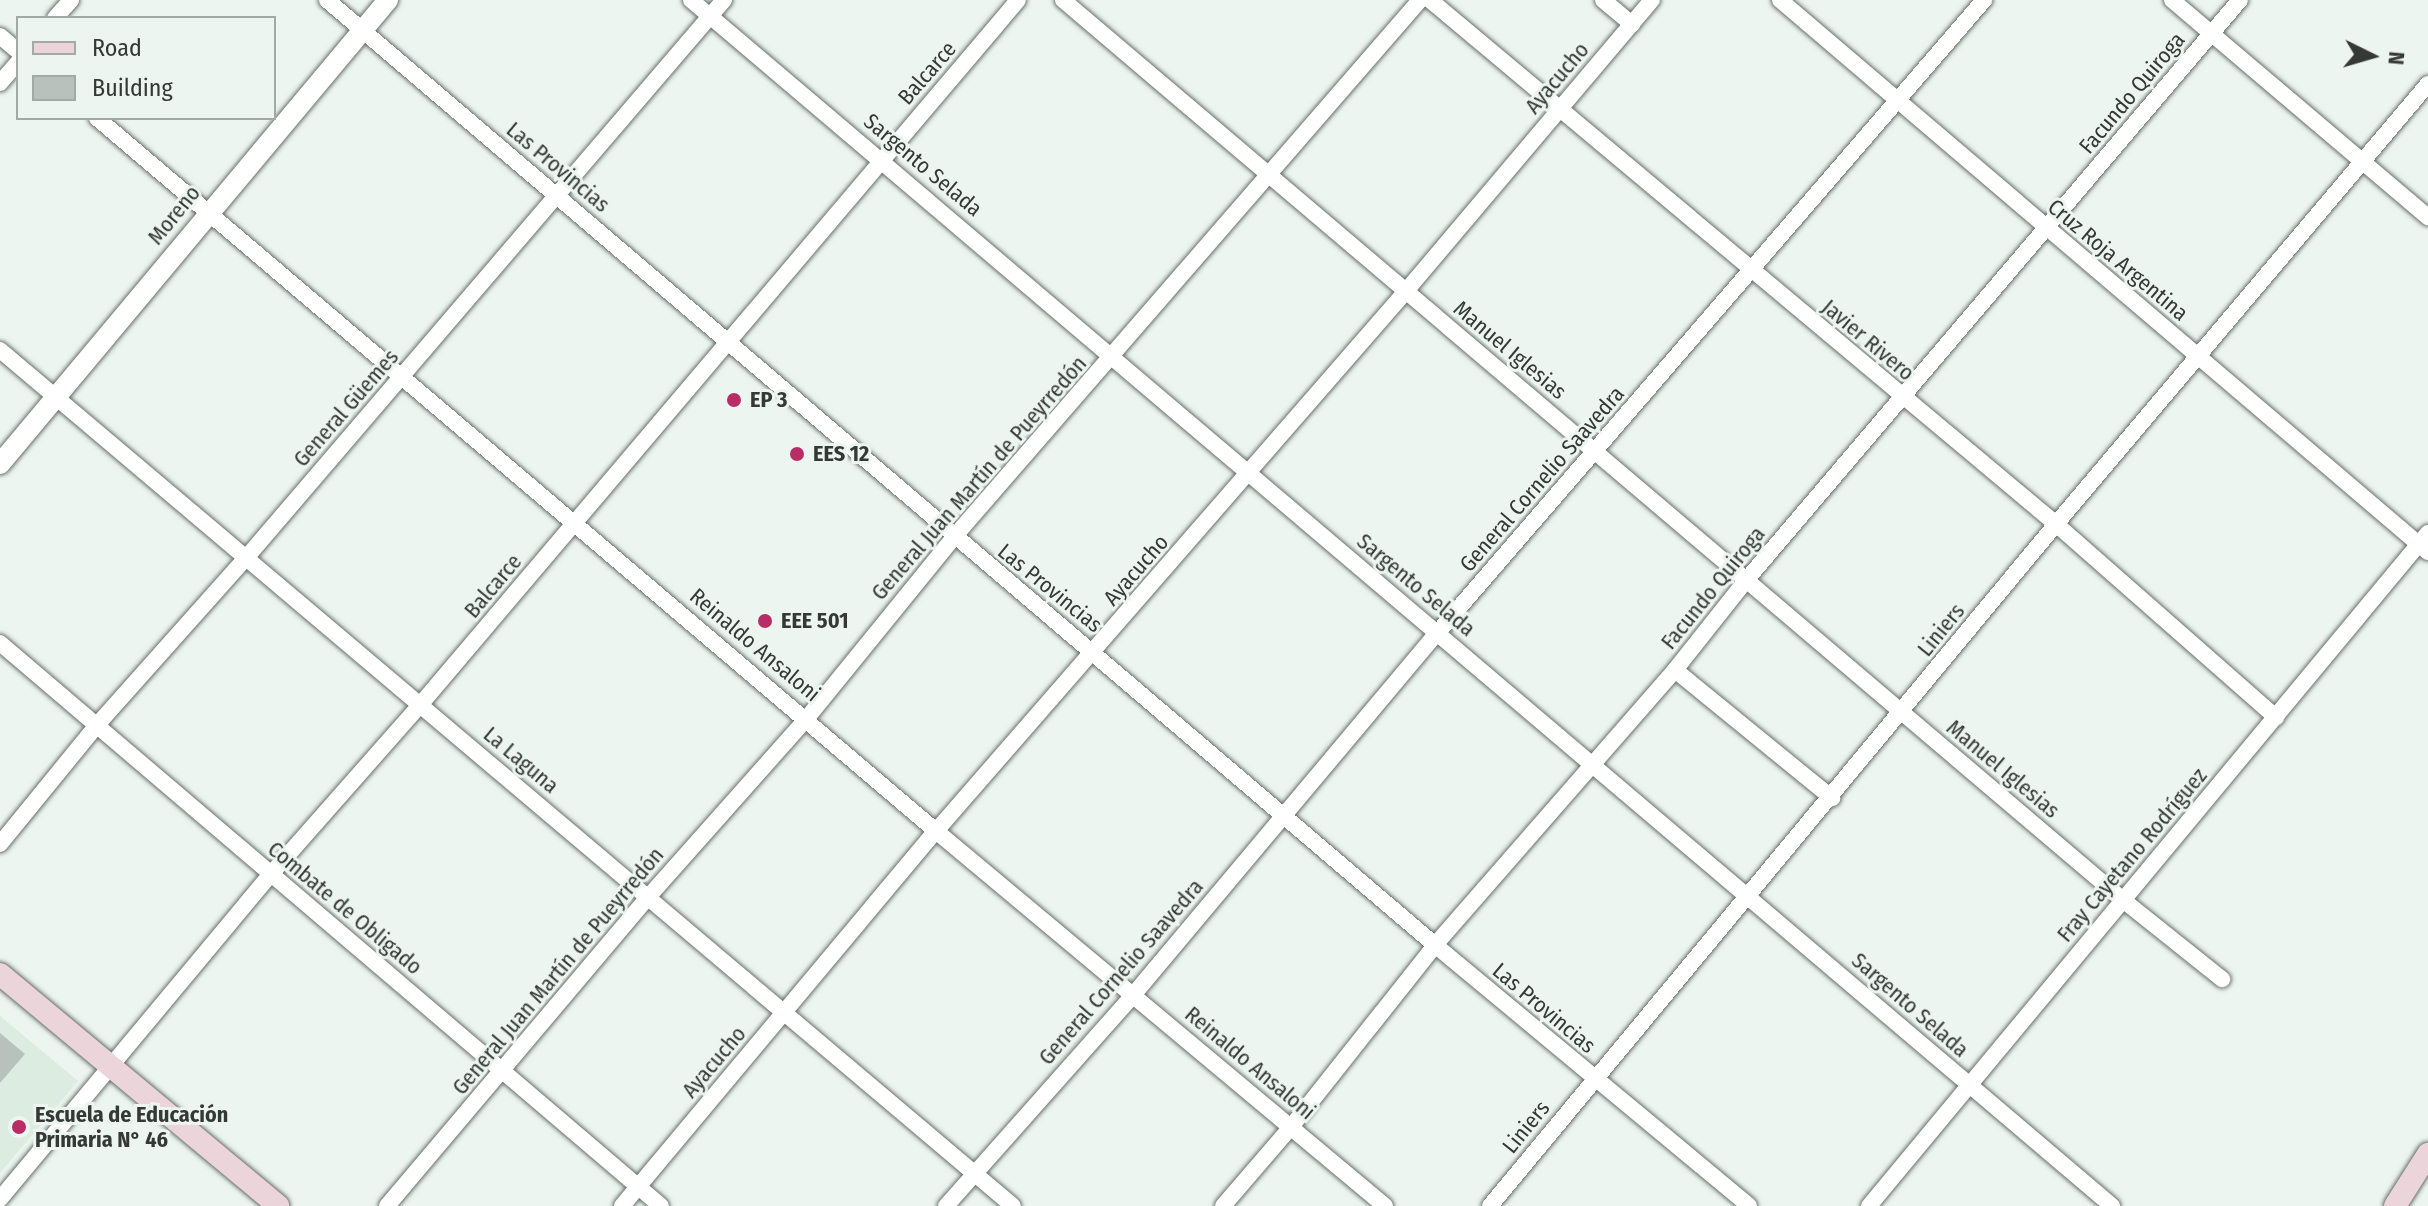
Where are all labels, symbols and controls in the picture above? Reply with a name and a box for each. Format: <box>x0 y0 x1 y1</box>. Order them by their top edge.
legend <box>16 16 276 120</box>
north arrow <box>2332 16 2412 96</box>
street label: Facundo Quiroga <box>2074 27 2190 159</box>
text: Road <box>92 34 142 62</box>
street label: Balcarce <box>892 36 962 110</box>
street label: Ayacucho <box>1520 37 1594 119</box>
text: N <box>2382 50 2410 66</box>
text: Building <box>92 74 173 102</box>
street label: Sargento Selada <box>859 108 987 222</box>
street label: Las Provincias <box>501 116 615 218</box>
street label: Moreno <box>142 180 206 250</box>
street label: Cruz Roja Argentina <box>2042 194 2194 326</box>
street label: Javier Rivero <box>1817 294 1919 386</box>
street label: Manuel Iglesias <box>1448 295 1572 405</box>
street label: General Güemes <box>288 344 404 472</box>
street label: General Juan Martín de Pueyrredón <box>866 351 1092 605</box>
street label: General Cornelio Saavedra <box>1454 381 1630 577</box>
place label: EP 3 <box>750 387 787 413</box>
marker: EP 3 <box>725 391 743 409</box>
place label: EES 12 <box>813 441 869 467</box>
marker: EES 12 <box>788 445 806 463</box>
street label: Facundo Quiroga <box>1655 521 1771 655</box>
street label: Sargento Selada <box>1352 528 1480 642</box>
street label: Ayacucho <box>1098 529 1174 611</box>
street label: Las Provincias <box>993 538 1107 638</box>
street label: Balcarce <box>459 549 527 623</box>
street label: Reinaldo Ansaloni <box>685 583 825 707</box>
street label: Liniers <box>1912 598 1970 662</box>
place label: EEE 501 <box>781 608 848 634</box>
marker: EEE 501 <box>756 612 774 630</box>
street label: Manuel Iglesias <box>1941 714 2065 824</box>
street label: La Laguna <box>478 721 564 799</box>
street label: Fray Cayetano Rodríguez <box>2052 763 2212 947</box>
street label: Combate de Obligado <box>263 836 427 980</box>
street label: General Juan Martín de Pueyrredón <box>447 842 669 1100</box>
street label: General Cornelio Saavedra <box>1033 874 1209 1070</box>
street label: Sargento Selada <box>1846 947 1974 1063</box>
street label: Las Provincias <box>1487 957 1601 1059</box>
street label: Reinaldo Ansaloni <box>1180 1001 1320 1125</box>
street label: Ayacucho <box>677 1021 751 1103</box>
street label: Liniers <box>1497 1095 1555 1159</box>
place label: Escuela de Educación Primaria N° 46 <box>35 1101 228 1152</box>
marker: Escuela de Educación Primaria N° 46 <box>10 1118 28 1136</box>

